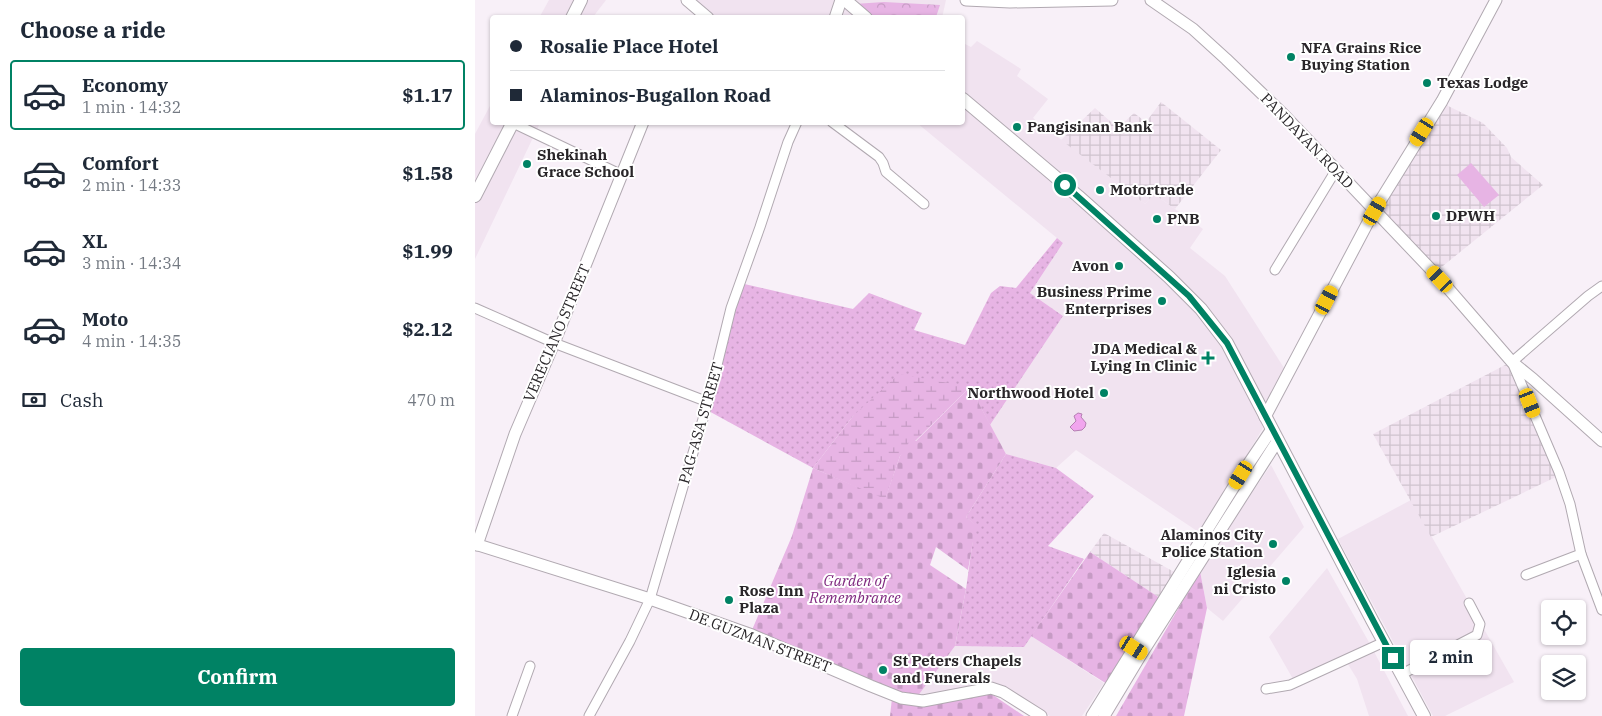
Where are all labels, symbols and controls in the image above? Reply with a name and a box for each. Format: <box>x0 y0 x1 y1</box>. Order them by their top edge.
text: Choose a ride <box>20 15 166 44</box>
text: Rosalie Place Hotel <box>540 34 719 58</box>
place label: NFA Grains Rice Buying Station <box>1301 38 1422 74</box>
marker: NFA Grains Rice Buying Station <box>1285 51 1297 63</box>
icon: car <box>22 73 67 118</box>
text: Economy <box>82 73 168 97</box>
place label: Texas Lodge <box>1437 73 1528 92</box>
marker: Texas Lodge <box>1421 77 1433 89</box>
text: $1.17 <box>402 83 453 107</box>
text: Alaminos-Bugallon Road <box>540 83 771 107</box>
street label: PANDAYAN ROAD <box>1257 89 1358 192</box>
text: 1 min · 14:32 <box>82 97 181 117</box>
car <box>1407 115 1436 149</box>
place label: Pangisinan Bank <box>1027 117 1153 136</box>
marker: Pangisinan Bank <box>1011 121 1023 133</box>
place label: Shekinah Grace School <box>537 145 634 181</box>
icon: car <box>22 151 67 196</box>
text: Comfort <box>82 151 159 175</box>
marker: Shekinah Grace School <box>521 158 533 170</box>
text: $1.58 <box>402 161 453 185</box>
route start <box>1054 174 1076 196</box>
text: 2 min · 14:33 <box>82 175 181 195</box>
place label: Motortrade <box>1110 180 1194 199</box>
marker: Motortrade <box>1094 184 1106 196</box>
car <box>1361 194 1388 228</box>
place label: DPWH <box>1446 206 1495 225</box>
place label: PNB <box>1167 209 1200 228</box>
marker: DPWH <box>1430 210 1442 222</box>
marker: PNB <box>1151 213 1163 225</box>
icon: car <box>22 229 67 274</box>
text: XL <box>82 229 108 253</box>
text: $1.99 <box>402 239 453 263</box>
text: 3 min · 14:34 <box>82 253 181 273</box>
place label: Avon <box>1072 256 1109 275</box>
marker: Avon <box>1113 260 1125 272</box>
street label: VERECIANO STREET <box>519 261 594 405</box>
car <box>1424 263 1455 295</box>
place label: Business Prime Enterprises <box>1037 282 1152 318</box>
car <box>1313 283 1340 317</box>
marker: Business Prime Enterprises <box>1156 295 1168 307</box>
icon: car <box>22 307 67 352</box>
text: Moto <box>82 307 128 331</box>
text: $2.12 <box>402 317 453 341</box>
text: 4 min · 14:35 <box>82 331 181 351</box>
place label: JDA Medical & Lying In Clinic <box>1090 339 1197 375</box>
marker: JDA Medical & Lying In Clinic <box>1201 351 1215 365</box>
street label: PAG-ASA STREET <box>674 360 727 486</box>
place label: Northwood Hotel <box>968 383 1094 402</box>
icon: cash <box>20 386 48 414</box>
car <box>1517 386 1542 420</box>
marker: Northwood Hotel <box>1098 387 1110 399</box>
text: Cash <box>60 388 104 412</box>
text: 470 m <box>407 390 455 410</box>
car <box>1226 458 1255 492</box>
place label: Alaminos City Police Station <box>1160 525 1263 561</box>
marker: Alaminos City Police Station <box>1267 538 1279 550</box>
place label: Iglesia ni Cristo <box>1214 562 1276 598</box>
park label: Garden of Remembrance <box>808 571 901 607</box>
marker: Iglesia ni Cristo <box>1280 575 1292 587</box>
place label: Rose Inn Plaza <box>739 581 804 617</box>
marker: Rose Inn Plaza <box>723 594 735 606</box>
map controls <box>1541 600 1586 700</box>
button: locate <box>1541 600 1586 645</box>
street label: DE GUZMAN STREET <box>686 605 834 677</box>
car <box>1117 634 1150 662</box>
callout: 2 min <box>1411 640 1493 676</box>
route end <box>1382 647 1404 669</box>
text: 2 min <box>1429 647 1473 667</box>
button: Confirm <box>20 648 455 706</box>
place label: St Peters Chapels and Funerals <box>893 651 1021 687</box>
button: layers <box>1541 655 1586 700</box>
marker: St Peters Chapels and Funerals <box>877 664 889 676</box>

